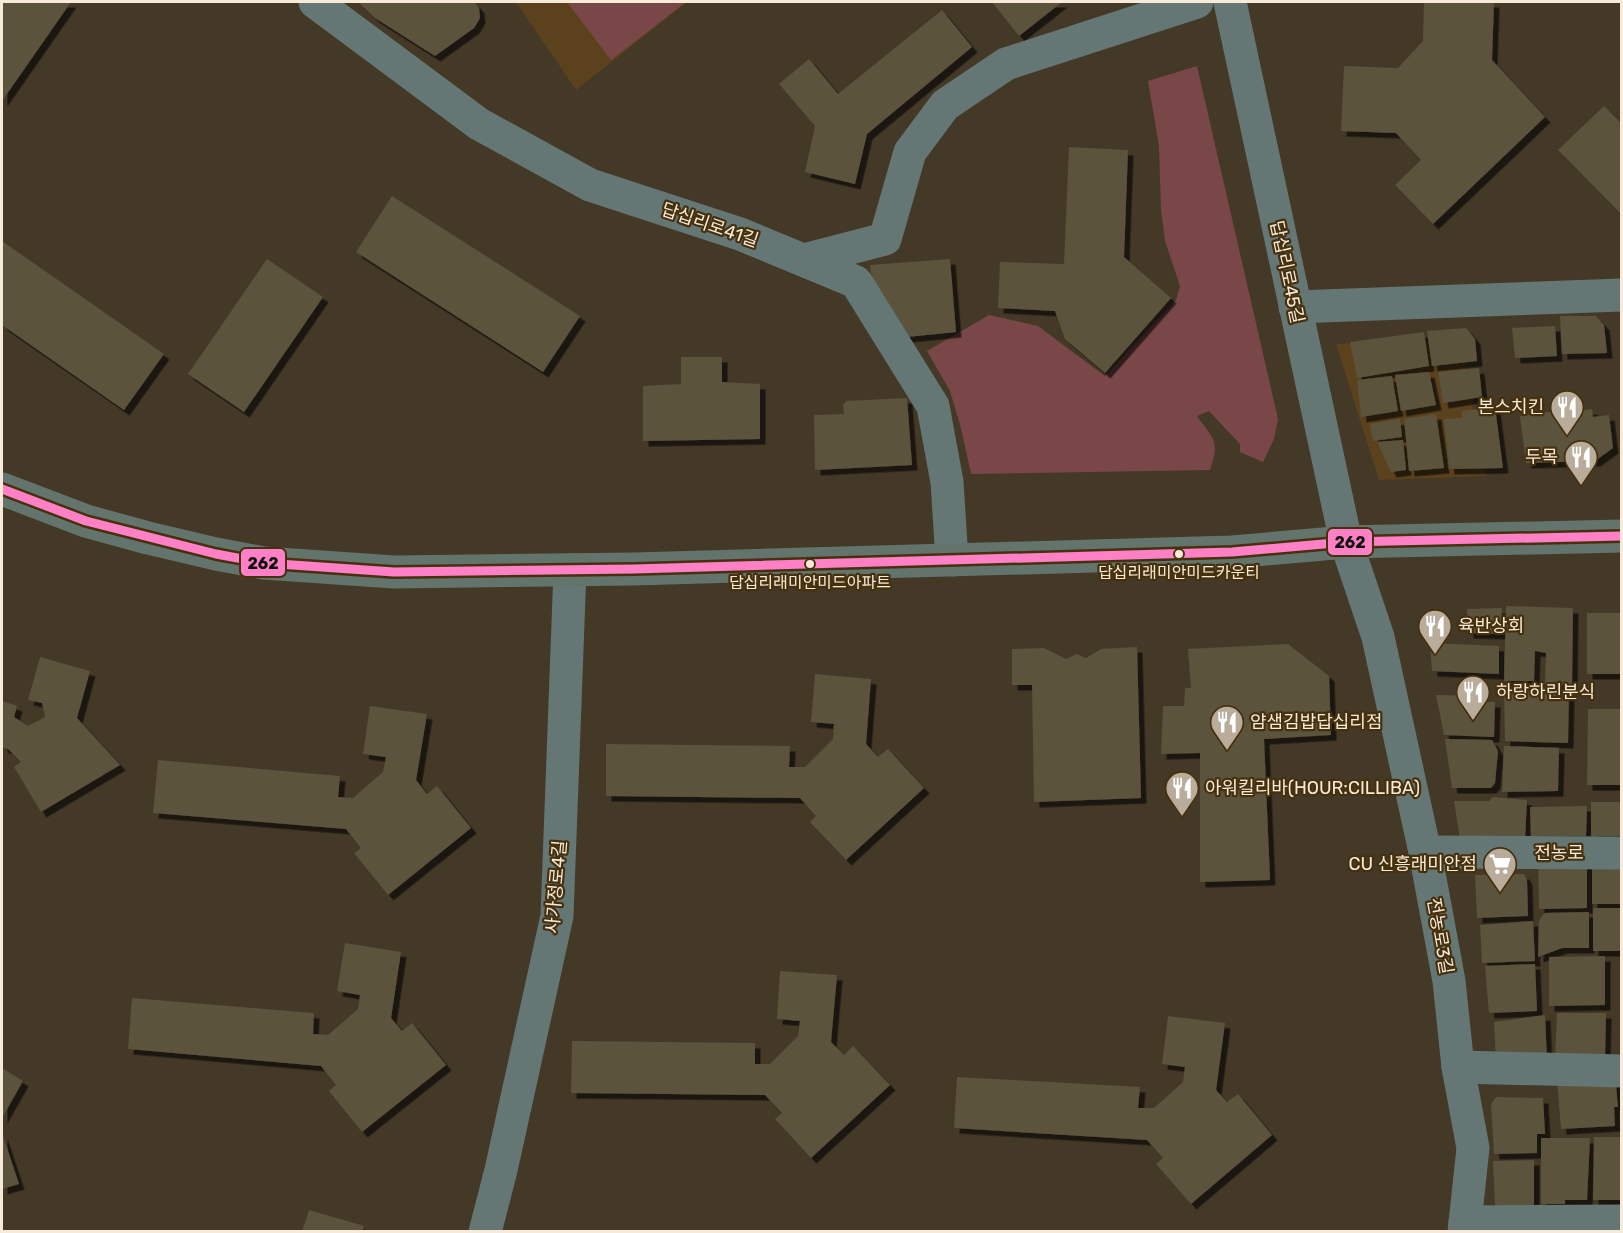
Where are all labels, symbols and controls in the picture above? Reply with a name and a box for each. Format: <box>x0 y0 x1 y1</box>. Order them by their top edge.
street label: 답십리로41길 <box>659 198 761 252</box>
street label: 답십리로45길 <box>1265 219 1309 325</box>
restaurant icon: 본스치킨 <box>1549 389 1585 436</box>
place label: 본스치킨 <box>1478 396 1544 418</box>
restaurant icon: 두목 <box>1563 439 1599 486</box>
place label: 두목 <box>1525 446 1558 468</box>
line badge: 262 <box>1327 528 1373 556</box>
text: 262 <box>1334 533 1366 552</box>
line badge: 262 <box>240 548 286 577</box>
marker: 답십리래미안미드카운티 <box>1173 548 1185 560</box>
text: 262 <box>247 554 279 573</box>
marker: 답십리래미안미드아파트 <box>804 558 816 570</box>
place label: 답십리래미안미드카운티 <box>1098 563 1260 582</box>
place label: 답십리래미안미드아파트 <box>729 573 891 592</box>
restaurant icon: 육반상회 <box>1417 608 1453 655</box>
place label: 육반상회 <box>1458 615 1524 637</box>
restaurant icon: 하랑하린분식 <box>1455 674 1491 721</box>
place label: 하랑하린분식 <box>1496 681 1595 703</box>
restaurant icon: 얌샘김밥답십리점 <box>1209 704 1245 751</box>
place label: 얌샘김밥답십리점 <box>1250 711 1382 733</box>
restaurant icon: 아워킬리바(HOUR:CILLIBA) <box>1164 770 1200 817</box>
place label: 아워킬리바(HOUR:CILLIBA) <box>1205 777 1420 799</box>
street label: 사가정로4길 <box>541 839 571 935</box>
street label: 전농로 <box>1534 842 1584 864</box>
supermarket icon: CU 신흥래미안점 <box>1482 846 1518 893</box>
place label: CU 신흥래미안점 <box>1349 853 1477 875</box>
street label: 전농로3길 <box>1422 896 1458 976</box>

